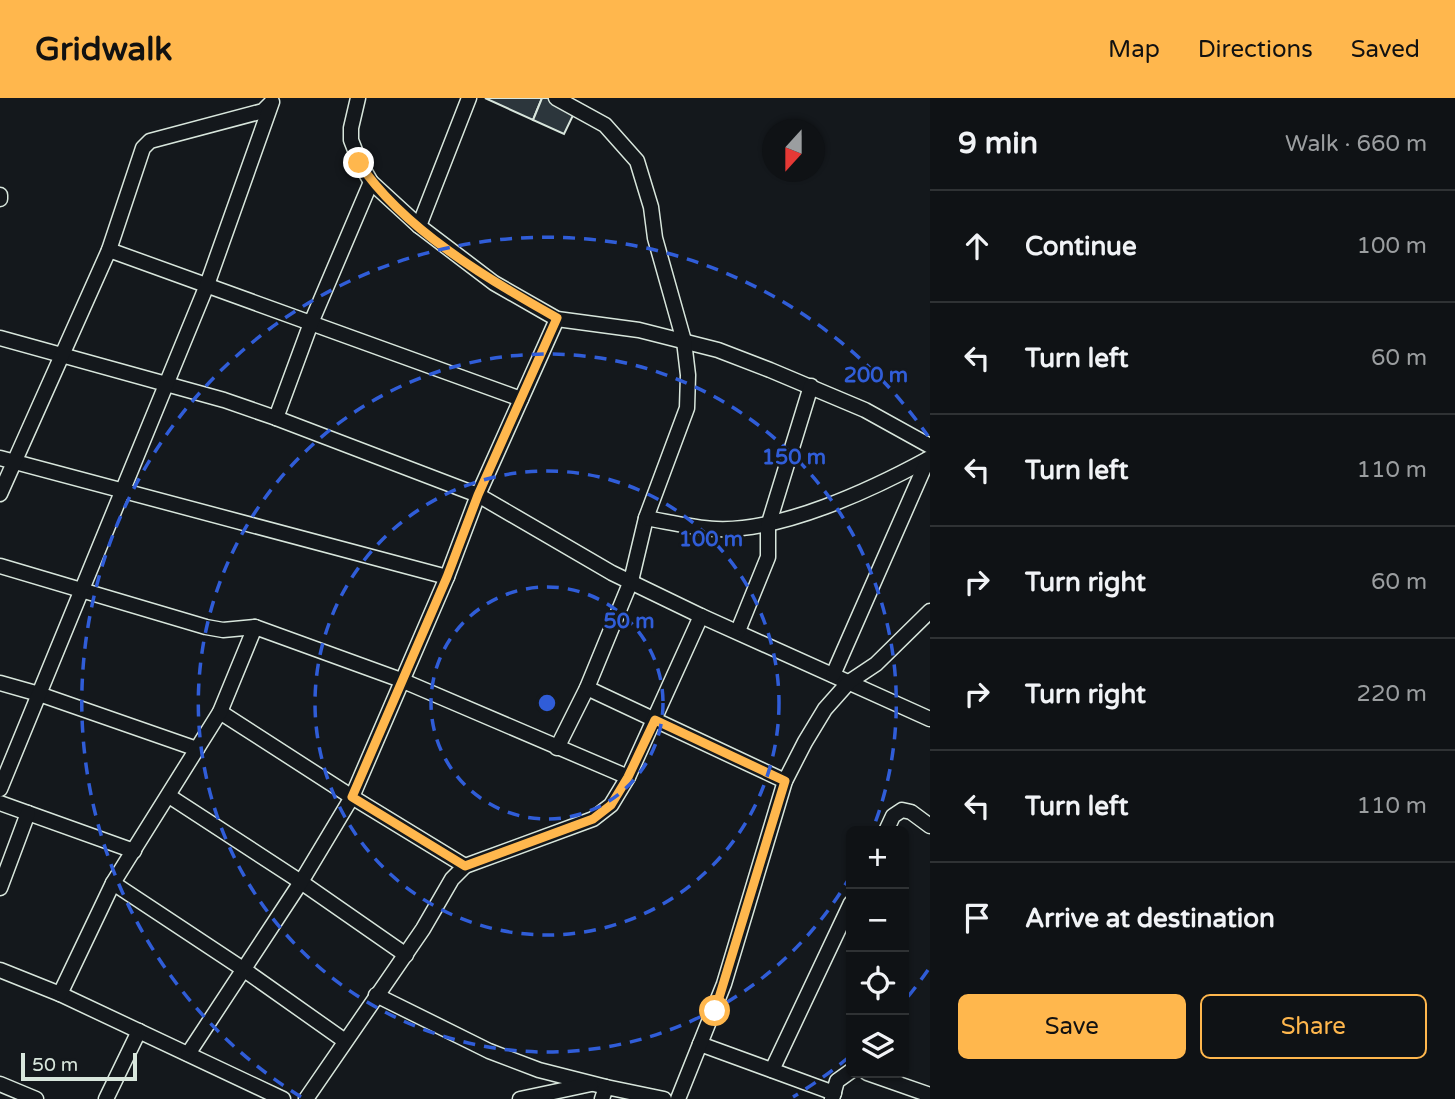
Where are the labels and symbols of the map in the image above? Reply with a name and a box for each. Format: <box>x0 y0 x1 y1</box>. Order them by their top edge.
north arrow <box>762 119 825 182</box>
route end <box>343 147 374 178</box>
text: 200 m <box>844 363 908 388</box>
text: 150 m <box>762 445 826 470</box>
text: 100 m <box>679 527 743 552</box>
text: 50 m <box>603 609 655 634</box>
centre of rings <box>535 691 559 715</box>
route start <box>699 995 730 1026</box>
scale bar <box>21 1050 136 1082</box>

